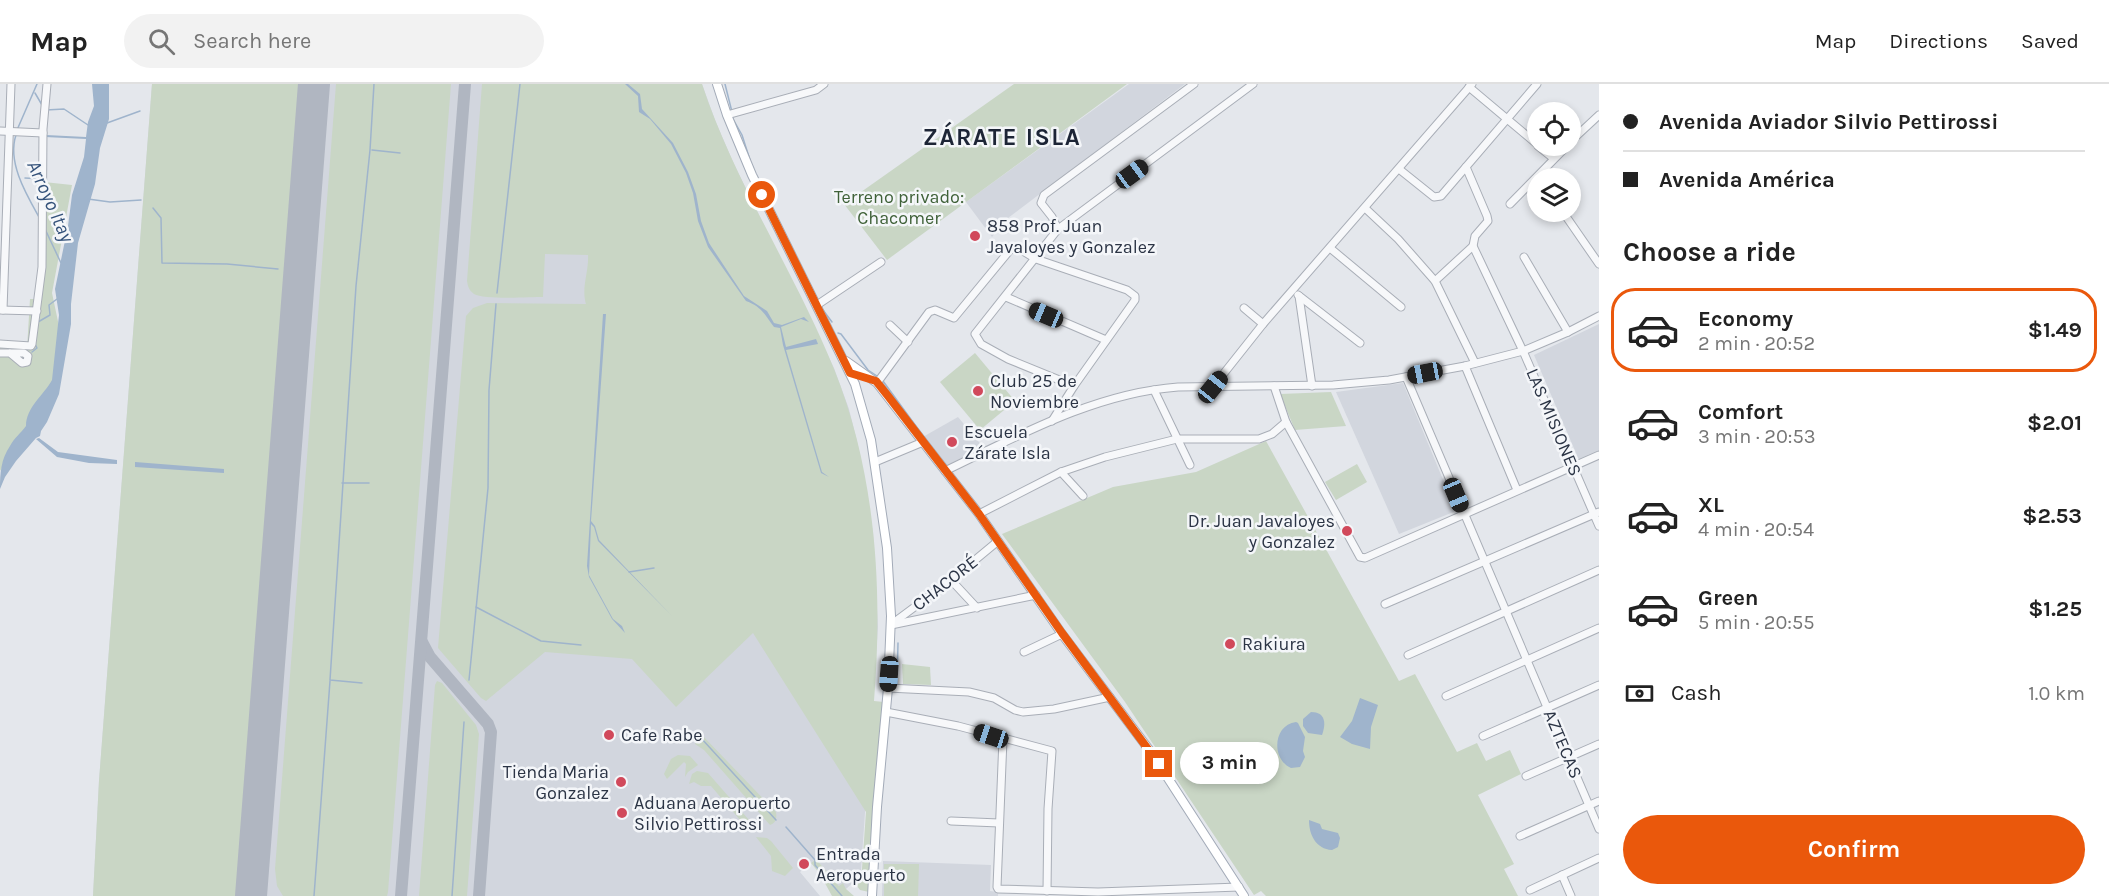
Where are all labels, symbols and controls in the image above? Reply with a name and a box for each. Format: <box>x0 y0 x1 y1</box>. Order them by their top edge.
search box <box>124 14 544 68</box>
text: Map <box>30 25 88 58</box>
icon: search <box>145 25 178 58</box>
text: Search here <box>193 28 311 54</box>
text: Map <box>1815 29 1856 53</box>
text: Directions <box>1889 29 1988 53</box>
text: Saved <box>2021 29 2079 53</box>
map controls <box>1527 102 1581 222</box>
button: locate <box>1527 102 1581 156</box>
text: Avenida Aviador Silvio Pettirossi <box>1659 109 1998 135</box>
district label: ZÁRATE ISLA <box>923 121 1081 151</box>
car <box>1112 156 1152 192</box>
water label: Arroyo Itay <box>22 157 79 247</box>
text: Avenida América <box>1659 167 1835 193</box>
button: layers <box>1527 168 1581 222</box>
route start <box>748 181 775 208</box>
park label: Terreno privado: Chacomer <box>834 186 964 229</box>
place label: 858 Prof. Juan Javaloyes y Gonzalez <box>987 215 1156 258</box>
marker: 858 Prof. Juan Javaloyes y Gonzalez <box>968 229 982 243</box>
text: Choose a ride <box>1623 236 1796 268</box>
car <box>1026 300 1066 330</box>
icon: car <box>1626 303 1680 357</box>
text: Economy <box>1698 306 1793 332</box>
text: $1.49 <box>2028 317 2082 343</box>
text: 2 min · 20:52 <box>1698 332 1815 355</box>
car <box>1406 361 1444 385</box>
street label: LAS MISIONES <box>1521 365 1587 479</box>
car <box>1195 367 1231 407</box>
place label: Club 25 de Noviembre <box>990 370 1079 413</box>
marker: Club 25 de Noviembre <box>971 384 985 398</box>
icon: car <box>1626 396 1680 450</box>
text: Comfort <box>1698 399 1783 425</box>
text: $2.01 <box>2027 410 2082 436</box>
place label: Escuela Zárate Isla <box>964 421 1051 464</box>
text: 3 min · 20:53 <box>1698 425 1816 448</box>
marker: Escuela Zárate Isla <box>945 435 959 449</box>
car <box>1441 475 1471 515</box>
icon: car <box>1626 489 1680 543</box>
text: XL <box>1698 492 1724 518</box>
text: $2.53 <box>2022 503 2082 529</box>
place label: Dr. Juan Javaloyes y Gonzalez <box>1188 510 1335 553</box>
text: 4 min · 20:54 <box>1698 518 1814 541</box>
marker: Dr. Juan Javaloyes y Gonzalez <box>1340 524 1354 538</box>
street label: CHACORÉ <box>907 550 982 615</box>
icon: car <box>1626 582 1680 636</box>
text: Green <box>1698 585 1759 611</box>
text: $1.25 <box>2028 596 2082 622</box>
text: 5 min · 20:55 <box>1698 611 1815 634</box>
place label: Rakiura <box>1242 633 1306 655</box>
marker: Rakiura <box>1223 637 1237 651</box>
car <box>879 655 899 693</box>
icon: cash <box>1623 677 1656 710</box>
text: Cash <box>1671 680 1721 706</box>
text: 1.0 km <box>2028 682 2085 705</box>
street label: AZTECAS <box>1539 706 1587 782</box>
car <box>971 722 1011 750</box>
place label: Cafe Rabe <box>621 724 702 746</box>
marker: Cafe Rabe <box>602 728 616 742</box>
callout: 3 min <box>1180 743 1279 785</box>
route end <box>1145 750 1172 777</box>
text: 3 min <box>1202 751 1257 774</box>
place label: Tienda Maria Gonzalez <box>503 761 609 804</box>
marker: Tienda Maria Gonzalez <box>614 775 628 789</box>
place label: Aduana Aeropuerto Silvio Pettirossi <box>634 792 791 835</box>
marker: Aduana Aeropuerto Silvio Pettirossi <box>615 806 629 820</box>
button: Confirm <box>1623 815 2085 884</box>
place label: Entrada Aeropuerto <box>816 843 906 886</box>
marker: Entrada Aeropuerto <box>797 857 811 871</box>

